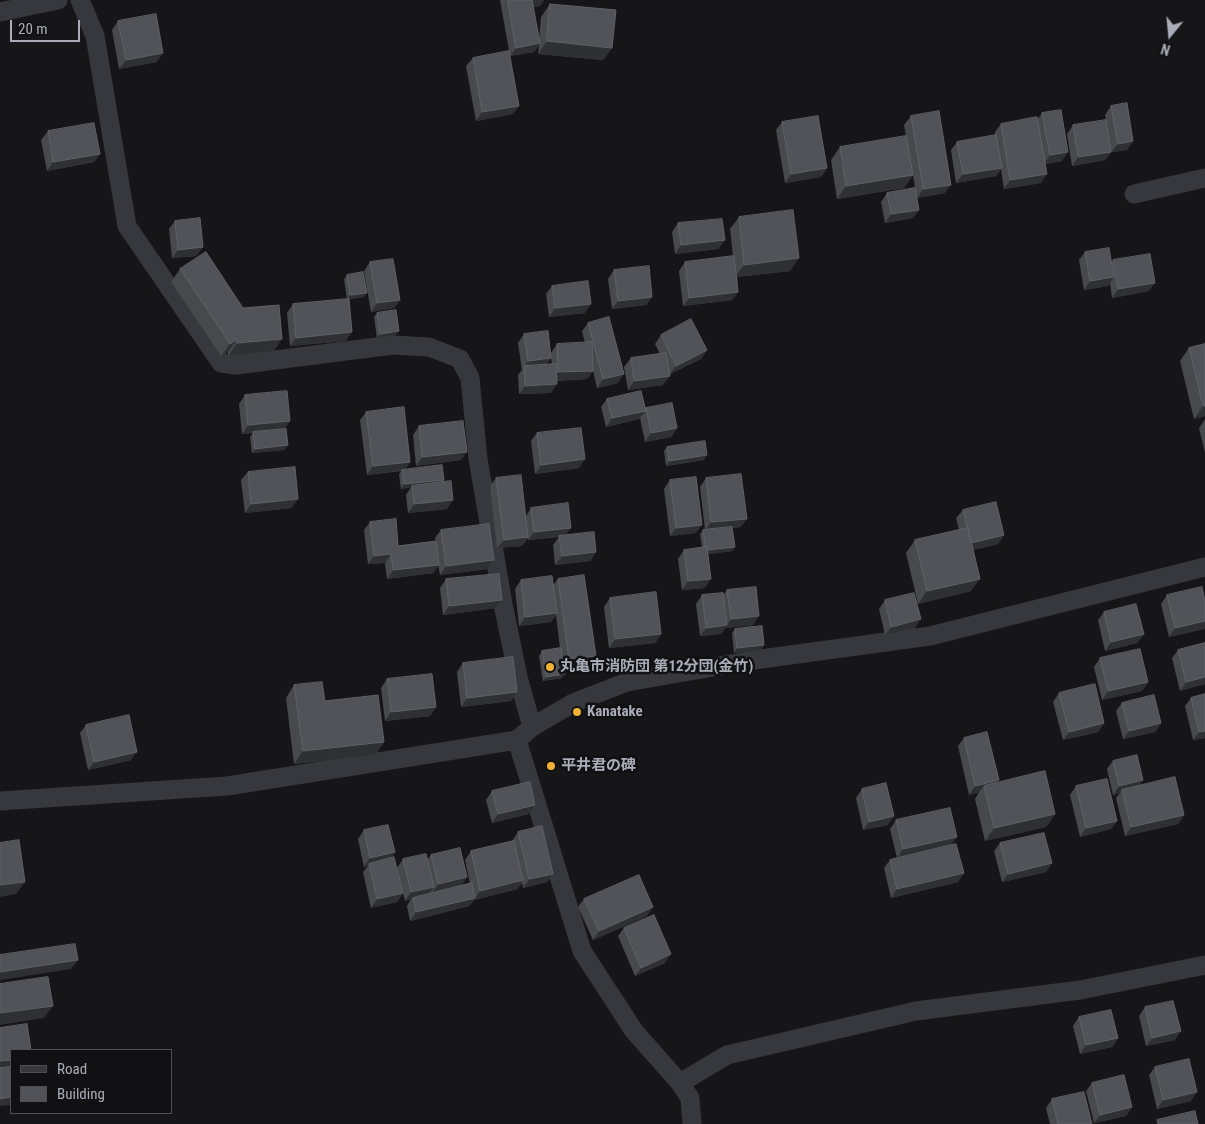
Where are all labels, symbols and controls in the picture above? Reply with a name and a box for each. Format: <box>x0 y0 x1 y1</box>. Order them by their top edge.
scale bar <box>12 10 82 42</box>
north arrow <box>1145 10 1195 60</box>
text: 20 m <box>18 20 48 38</box>
text: N <box>1159 40 1172 58</box>
place label: 丸亀市消防団 第12分団(金竹) <box>560 658 753 676</box>
marker: 丸亀市消防団 第12分団(金竹) <box>544 661 556 673</box>
place label: Kanatake <box>587 703 643 721</box>
marker: Kanatake <box>571 706 583 718</box>
place label: 平井君の碑 <box>561 757 636 775</box>
marker: 平井君の碑 <box>545 760 557 772</box>
legend <box>10 1049 172 1114</box>
text: Road <box>57 1060 87 1078</box>
text: Building <box>57 1085 105 1103</box>

